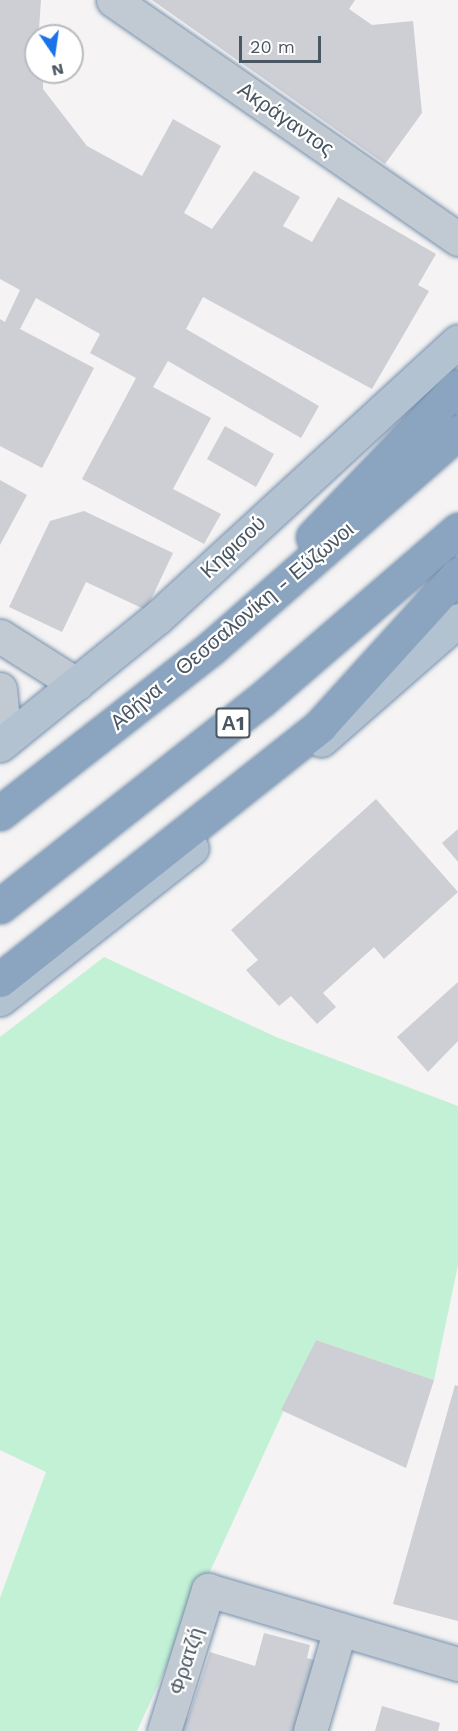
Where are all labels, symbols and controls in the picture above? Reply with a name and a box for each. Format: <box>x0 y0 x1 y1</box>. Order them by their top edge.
north arrow <box>24 24 84 84</box>
scale bar <box>242 24 324 62</box>
text: 20 m <box>250 36 295 57</box>
text: N <box>50 59 66 81</box>
street label: Ακράγαντος <box>233 77 339 161</box>
street label: Κηφισού <box>195 510 271 584</box>
street label: Αθήνα - Θεσσαλονίκη - Εύζωνοι <box>105 517 359 735</box>
road number: Α1 <box>215 706 251 740</box>
street label: Φρατζή <box>163 1624 209 1698</box>

